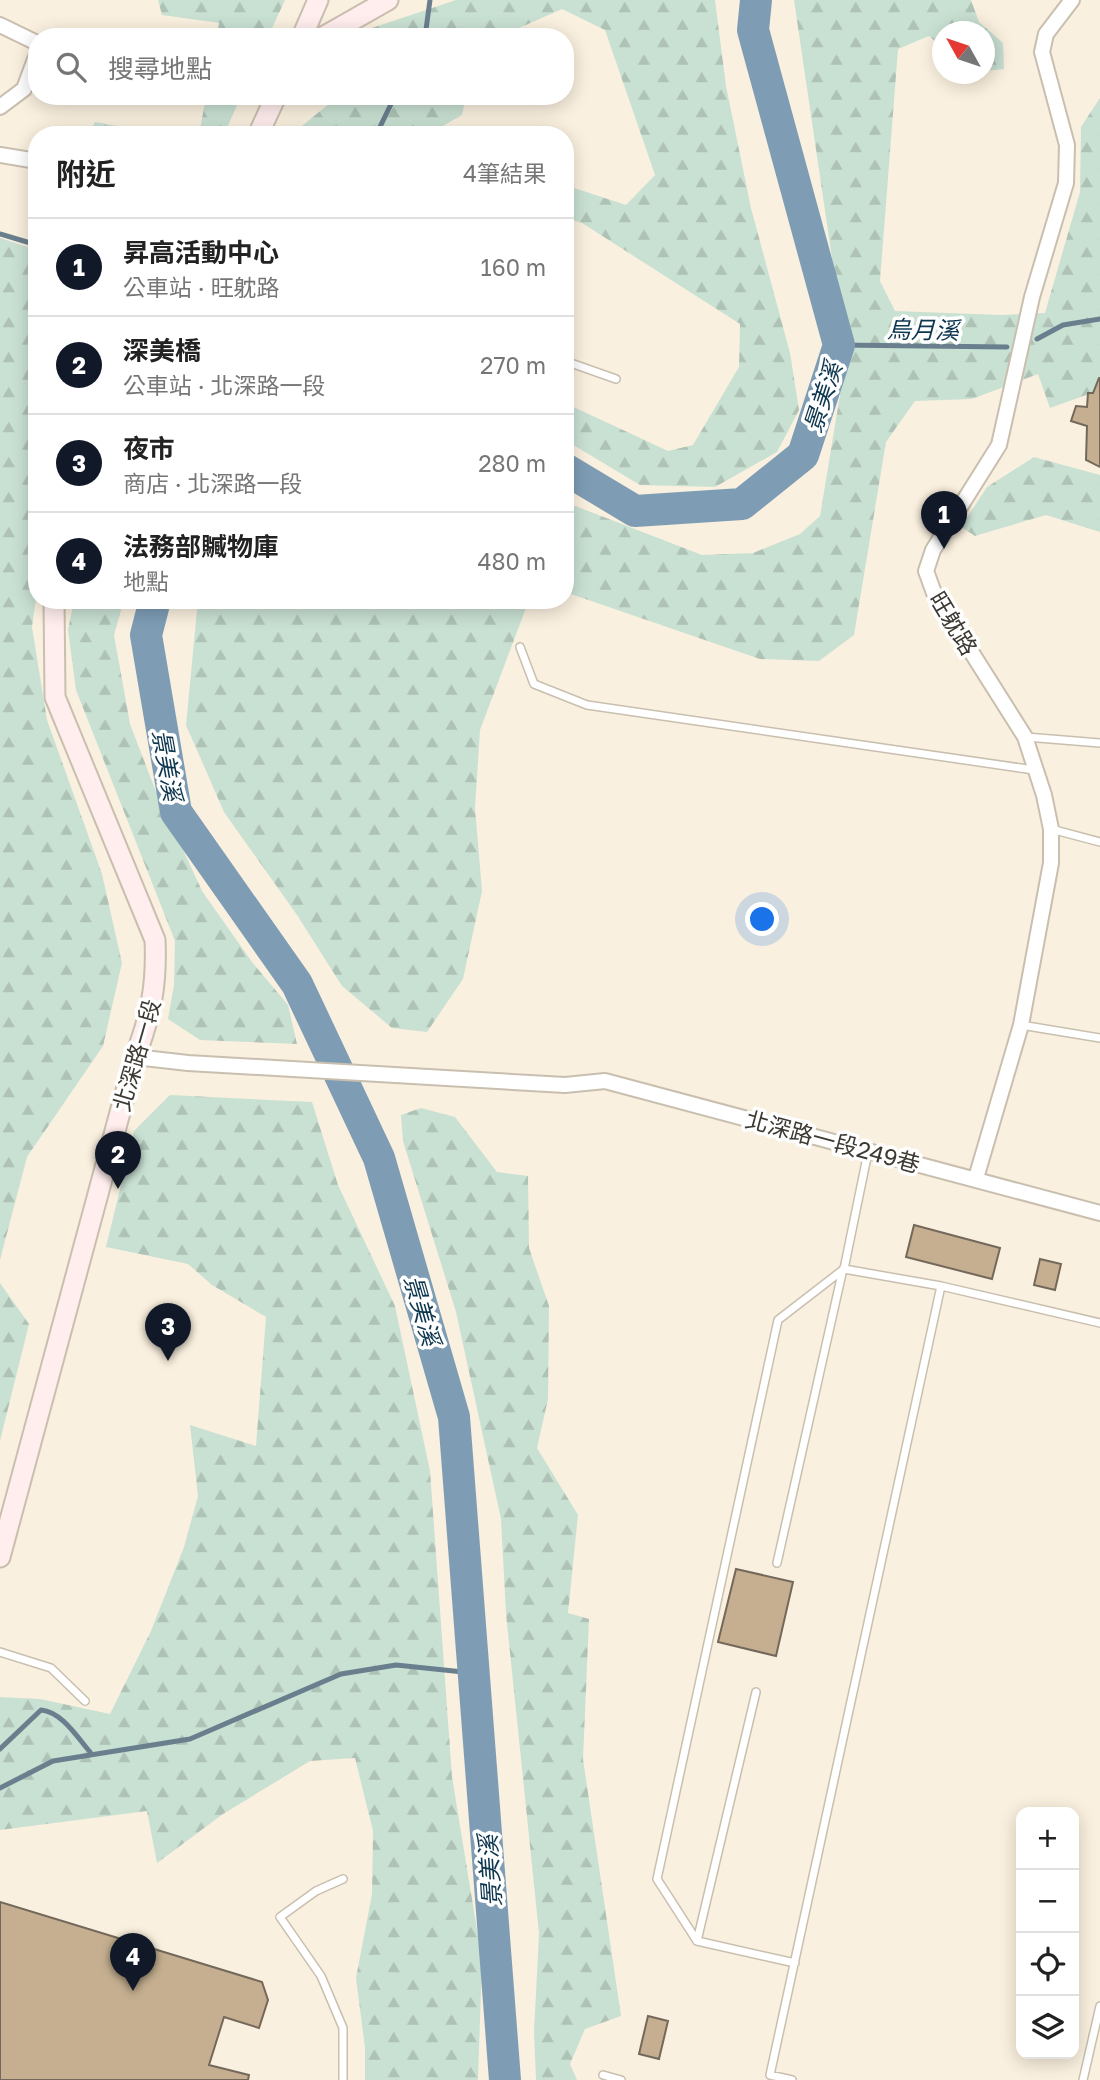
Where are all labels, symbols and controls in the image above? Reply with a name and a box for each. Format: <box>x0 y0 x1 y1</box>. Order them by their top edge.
north arrow <box>932 21 995 84</box>
search box <box>28 28 574 105</box>
icon: search <box>52 48 90 86</box>
text: 搜尋地點 <box>108 53 212 84</box>
text: 附近 <box>56 156 116 192</box>
text: 4筆結果 <box>463 159 546 187</box>
text: 昇高活動中心 <box>123 237 279 268</box>
text: 1 <box>73 253 85 281</box>
text: 160 m <box>481 253 546 281</box>
text: 公車站 · 旺躭路 <box>123 273 279 301</box>
water label: 烏月溪 <box>887 314 962 344</box>
text: 深美橋 <box>123 335 201 366</box>
text: 2 <box>72 351 86 379</box>
text: 270 m <box>480 351 546 379</box>
water label: 景美溪 <box>797 355 848 436</box>
text: 公車站 · 北深路一段 <box>123 371 325 399</box>
text: 夜市 <box>123 433 175 464</box>
text: 3 <box>72 449 86 477</box>
text: 280 m <box>478 449 546 477</box>
text: 商店 · 北深路一段 <box>123 469 302 497</box>
pin: 1 <box>921 491 967 549</box>
text: 法務部贓物庫 <box>123 531 279 562</box>
text: 4 <box>72 547 86 575</box>
text: 480 m <box>478 547 546 575</box>
text: 地點 <box>123 567 169 595</box>
street label: 旺躭路 <box>924 586 984 660</box>
water label: 景美溪 <box>147 727 189 806</box>
your location <box>745 902 779 936</box>
street label: 北深路一段 <box>107 996 165 1114</box>
street label: 北深路一段249巷 <box>743 1104 923 1178</box>
pin: 2 <box>95 1131 141 1189</box>
water label: 景美溪 <box>399 1271 448 1351</box>
pin: 3 <box>145 1303 191 1361</box>
map controls <box>1016 1807 1079 2059</box>
button: + <box>1016 1807 1079 1870</box>
water label: 景美溪 <box>472 1831 506 1908</box>
button: − <box>1016 1870 1079 1933</box>
pin: 4 <box>110 1933 156 1991</box>
button: locate <box>1016 1933 1079 1996</box>
button: layers <box>1016 1996 1079 2059</box>

